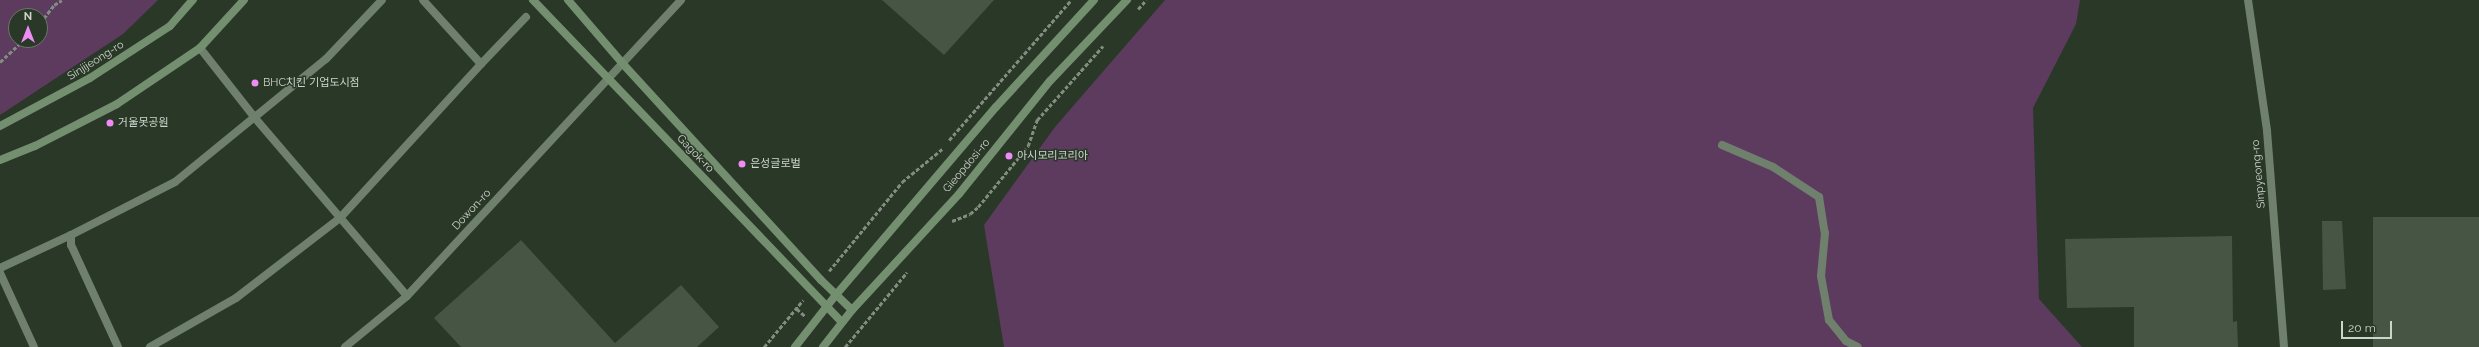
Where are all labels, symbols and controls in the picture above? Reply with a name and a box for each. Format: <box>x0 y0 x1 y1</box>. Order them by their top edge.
north arrow <box>8 8 48 48</box>
text: N <box>24 10 32 23</box>
street label: Sinjijeong-ro <box>65 38 127 84</box>
place label: BHC치킨 기업도시점 <box>263 76 360 90</box>
marker: BHC치킨 기업도시점 <box>250 78 260 88</box>
place label: 거울못공원 <box>118 116 169 130</box>
marker: 거울못공원 <box>105 118 115 128</box>
street label: Gagok-ro <box>674 132 716 176</box>
street label: Gieopdosi-ro <box>941 136 993 196</box>
street label: Sinpyeong-ro <box>2249 139 2269 209</box>
place label: 아시모리코리아 <box>1017 149 1088 163</box>
marker: 아시모리코리아 <box>1004 151 1014 161</box>
place label: 은성글로벌 <box>750 157 801 171</box>
marker: 은성글로벌 <box>737 159 747 169</box>
street label: Dowon-ro <box>450 187 494 233</box>
scale bar <box>2343 313 2394 339</box>
text: 20 m <box>2348 321 2376 335</box>

